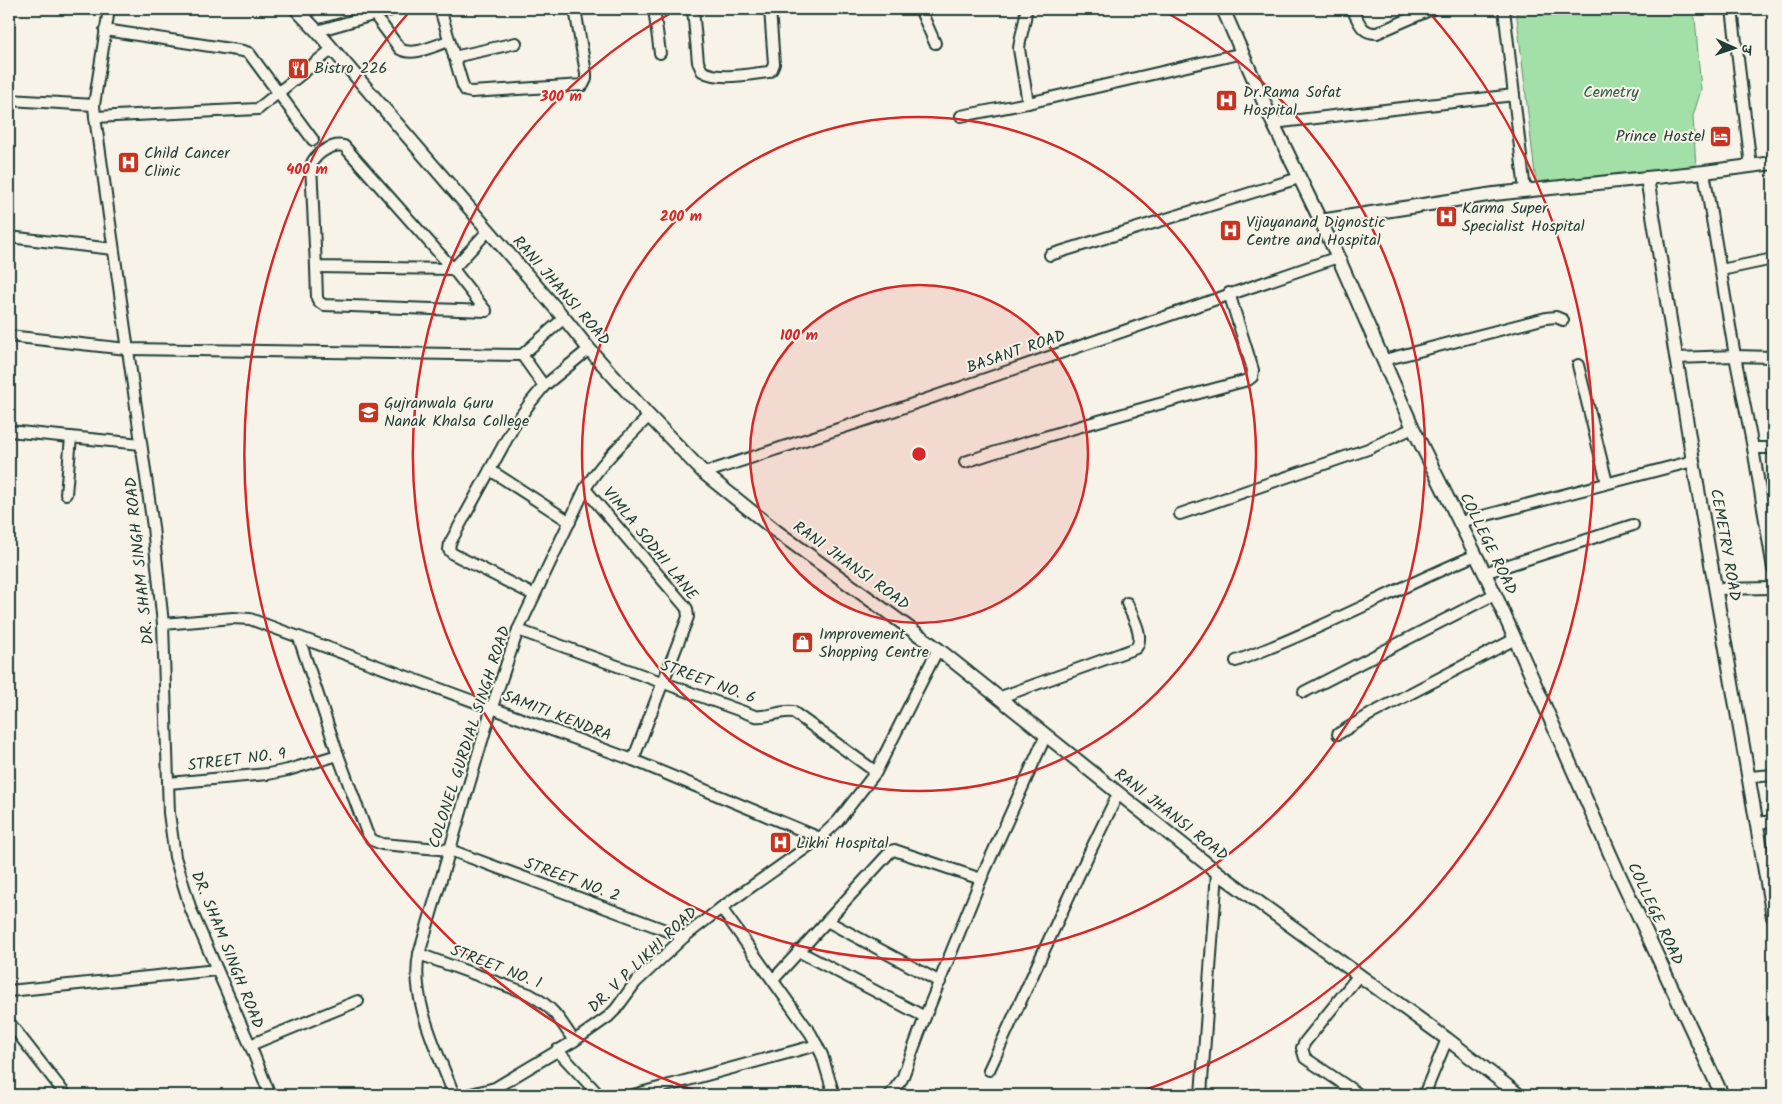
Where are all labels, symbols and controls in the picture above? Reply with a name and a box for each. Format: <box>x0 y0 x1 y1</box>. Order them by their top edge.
north arrow <box>1710 22 1760 72</box>
text: उ <box>1735 44 1757 57</box>
restaurant icon: Bistro 226 <box>286 56 310 80</box>
place label: Bistro 226 <box>314 56 387 81</box>
place label: Dr.Rama Sofat Hospital <box>1243 80 1342 123</box>
park label: Cemetry <box>1583 80 1639 105</box>
text: 300 m <box>539 85 582 109</box>
hospital icon: Dr.Rama Sofat Hospital <box>1215 89 1239 113</box>
place label: Prince Hostel <box>1616 124 1705 149</box>
hotel icon: Prince Hostel <box>1709 124 1733 148</box>
place label: Child Cancer Clinic <box>144 141 231 184</box>
hospital icon: Child Cancer Clinic <box>116 150 140 174</box>
text: 400 m <box>286 158 328 182</box>
place label: Karma Super Specialist Hospital <box>1462 196 1585 239</box>
text: 200 m <box>660 205 702 229</box>
hospital icon: Karma Super Specialist Hospital <box>1434 205 1458 229</box>
place label: Vijayanand Dignostic Centre and Hospital <box>1246 210 1385 253</box>
hospital icon: Vijayanand Dignostic Centre and Hospital <box>1218 219 1242 243</box>
street label: RANI JHANSI ROAD <box>506 230 616 352</box>
street label: BASANT ROAD <box>963 323 1069 381</box>
text: 100 m <box>780 324 818 348</box>
place label: Gujranwala Guru Nanak Khalsa College <box>384 391 529 434</box>
school or university icon: Gujranwala Guru Nanak Khalsa College <box>356 400 380 424</box>
centre of rings <box>910 445 928 463</box>
street label: DR. SHAM SINGH ROAD <box>119 476 161 646</box>
street label: VIMLA SODHI LANE <box>596 482 704 607</box>
street label: CEMETRY ROAD <box>1703 487 1747 603</box>
street label: COLLEGE ROAD <box>1452 489 1524 599</box>
street label: RANI JHANSI ROAD <box>787 515 915 617</box>
place label: Improvement Shopping Centre <box>819 622 929 665</box>
street label: COLONEL GURDIAL SINGH ROAD <box>422 623 518 851</box>
shop icon: Improvement Shopping Centre <box>791 631 815 655</box>
street label: STREET NO. 6 <box>657 653 759 711</box>
street label: SAMITI KENDRA <box>499 684 615 748</box>
street label: STREET NO. 9 <box>186 742 288 778</box>
street label: RANI JHANSI ROAD <box>1108 762 1234 868</box>
hospital icon: Likhi Hospital <box>768 831 792 855</box>
place label: Likhi Hospital <box>796 831 889 856</box>
street label: STREET NO. 2 <box>521 851 623 909</box>
street label: COLLEGE ROAD <box>1620 858 1690 970</box>
street label: DR. SHAM SINGH ROAD <box>184 867 270 1033</box>
street label: DR. V P LIKHI ROAD <box>582 901 704 1019</box>
street label: STREET NO. 1 <box>447 938 545 996</box>

